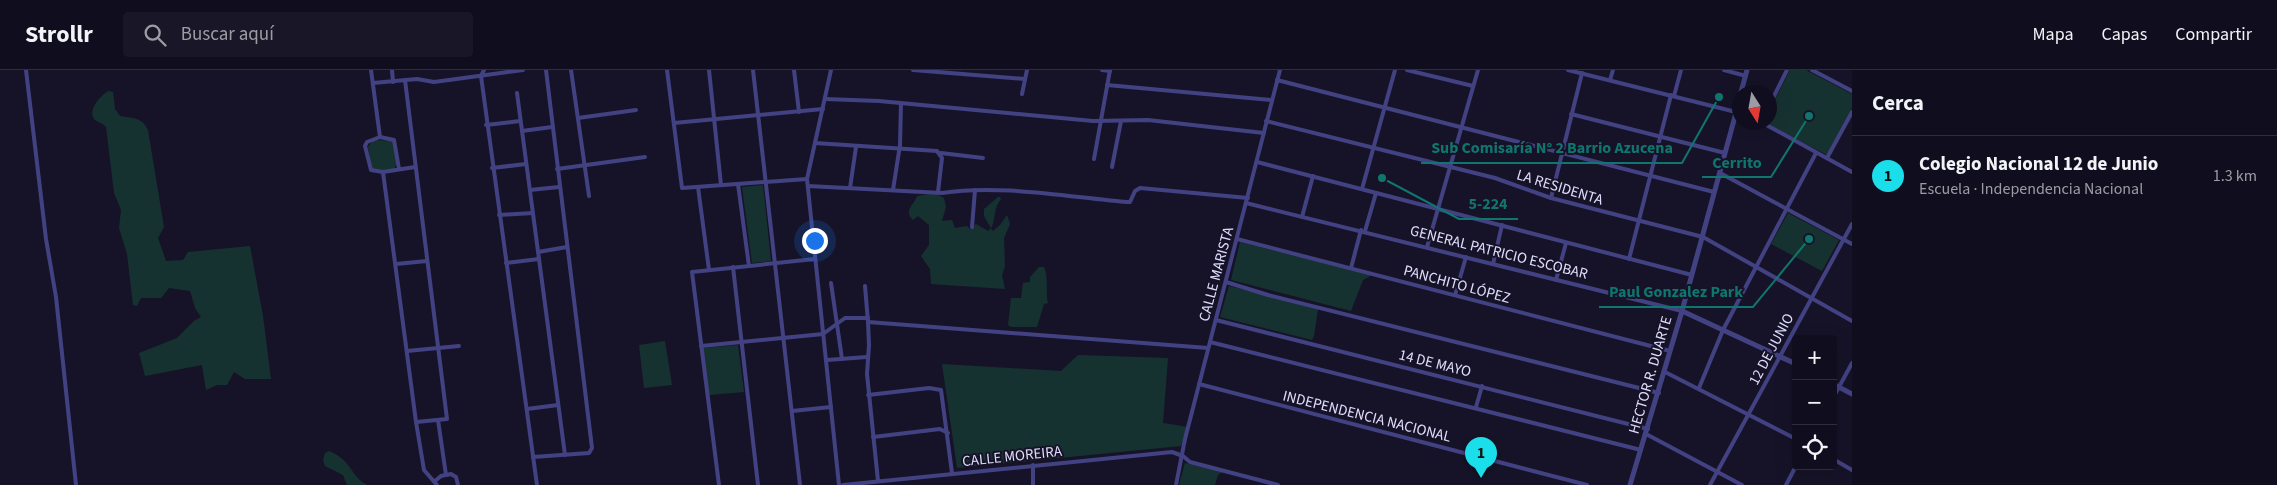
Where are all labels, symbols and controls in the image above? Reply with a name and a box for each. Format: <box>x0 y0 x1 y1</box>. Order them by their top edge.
search box <box>123 12 473 57</box>
text: Strollr <box>25 17 93 52</box>
icon: search <box>141 21 169 49</box>
text: Buscar aquí <box>181 21 274 48</box>
text: Mapa <box>2033 22 2074 47</box>
text: Capas <box>2102 22 2147 47</box>
text: Compartir <box>2175 22 2252 47</box>
north arrow <box>1732 85 1777 130</box>
text: Cerca <box>1872 88 1924 118</box>
callout: Sub Comisaría N° 2 Barrio Azucena <box>1421 132 1682 163</box>
text: Sub Comisaría N° 2 Barrio Azucena <box>1431 137 1673 159</box>
callout: Cerrito <box>1702 146 1771 177</box>
text: Colegio Nacional 12 de Junio <box>1919 151 2158 178</box>
text: Cerrito <box>1712 152 1762 174</box>
street label: LA RESIDENTA <box>1514 164 1606 211</box>
text: 1 <box>1884 165 1892 187</box>
text: 1.3 km <box>2213 165 2257 187</box>
text: Escuela · Independencia Nacional <box>1919 178 2143 200</box>
callout: 5-224 <box>1459 188 1518 219</box>
text: 5-224 <box>1468 193 1508 215</box>
street label: GENERAL PATRICIO ESCOBAR <box>1408 220 1590 285</box>
street label: CALLE MARISTA <box>1194 224 1239 324</box>
your location <box>802 228 828 254</box>
street label: PANCHITO LÓPEZ <box>1401 260 1513 309</box>
callout: Paul Gonzalez Park <box>1599 276 1753 307</box>
text: Paul Gonzalez Park <box>1609 281 1743 303</box>
street label: 12 DE JUNIO <box>1744 310 1799 389</box>
street label: HECTOR R. DUARTE <box>1624 314 1677 436</box>
map controls <box>1792 335 1837 470</box>
button: + <box>1792 335 1837 380</box>
street label: 14 DE MAYO <box>1397 344 1473 383</box>
button: − <box>1792 380 1837 425</box>
street label: INDEPENDENCIA NACIONAL <box>1281 385 1453 448</box>
button: locate <box>1792 425 1837 470</box>
pin: 1 <box>1465 437 1497 478</box>
street label: CALLE MOREIRA <box>961 441 1064 472</box>

